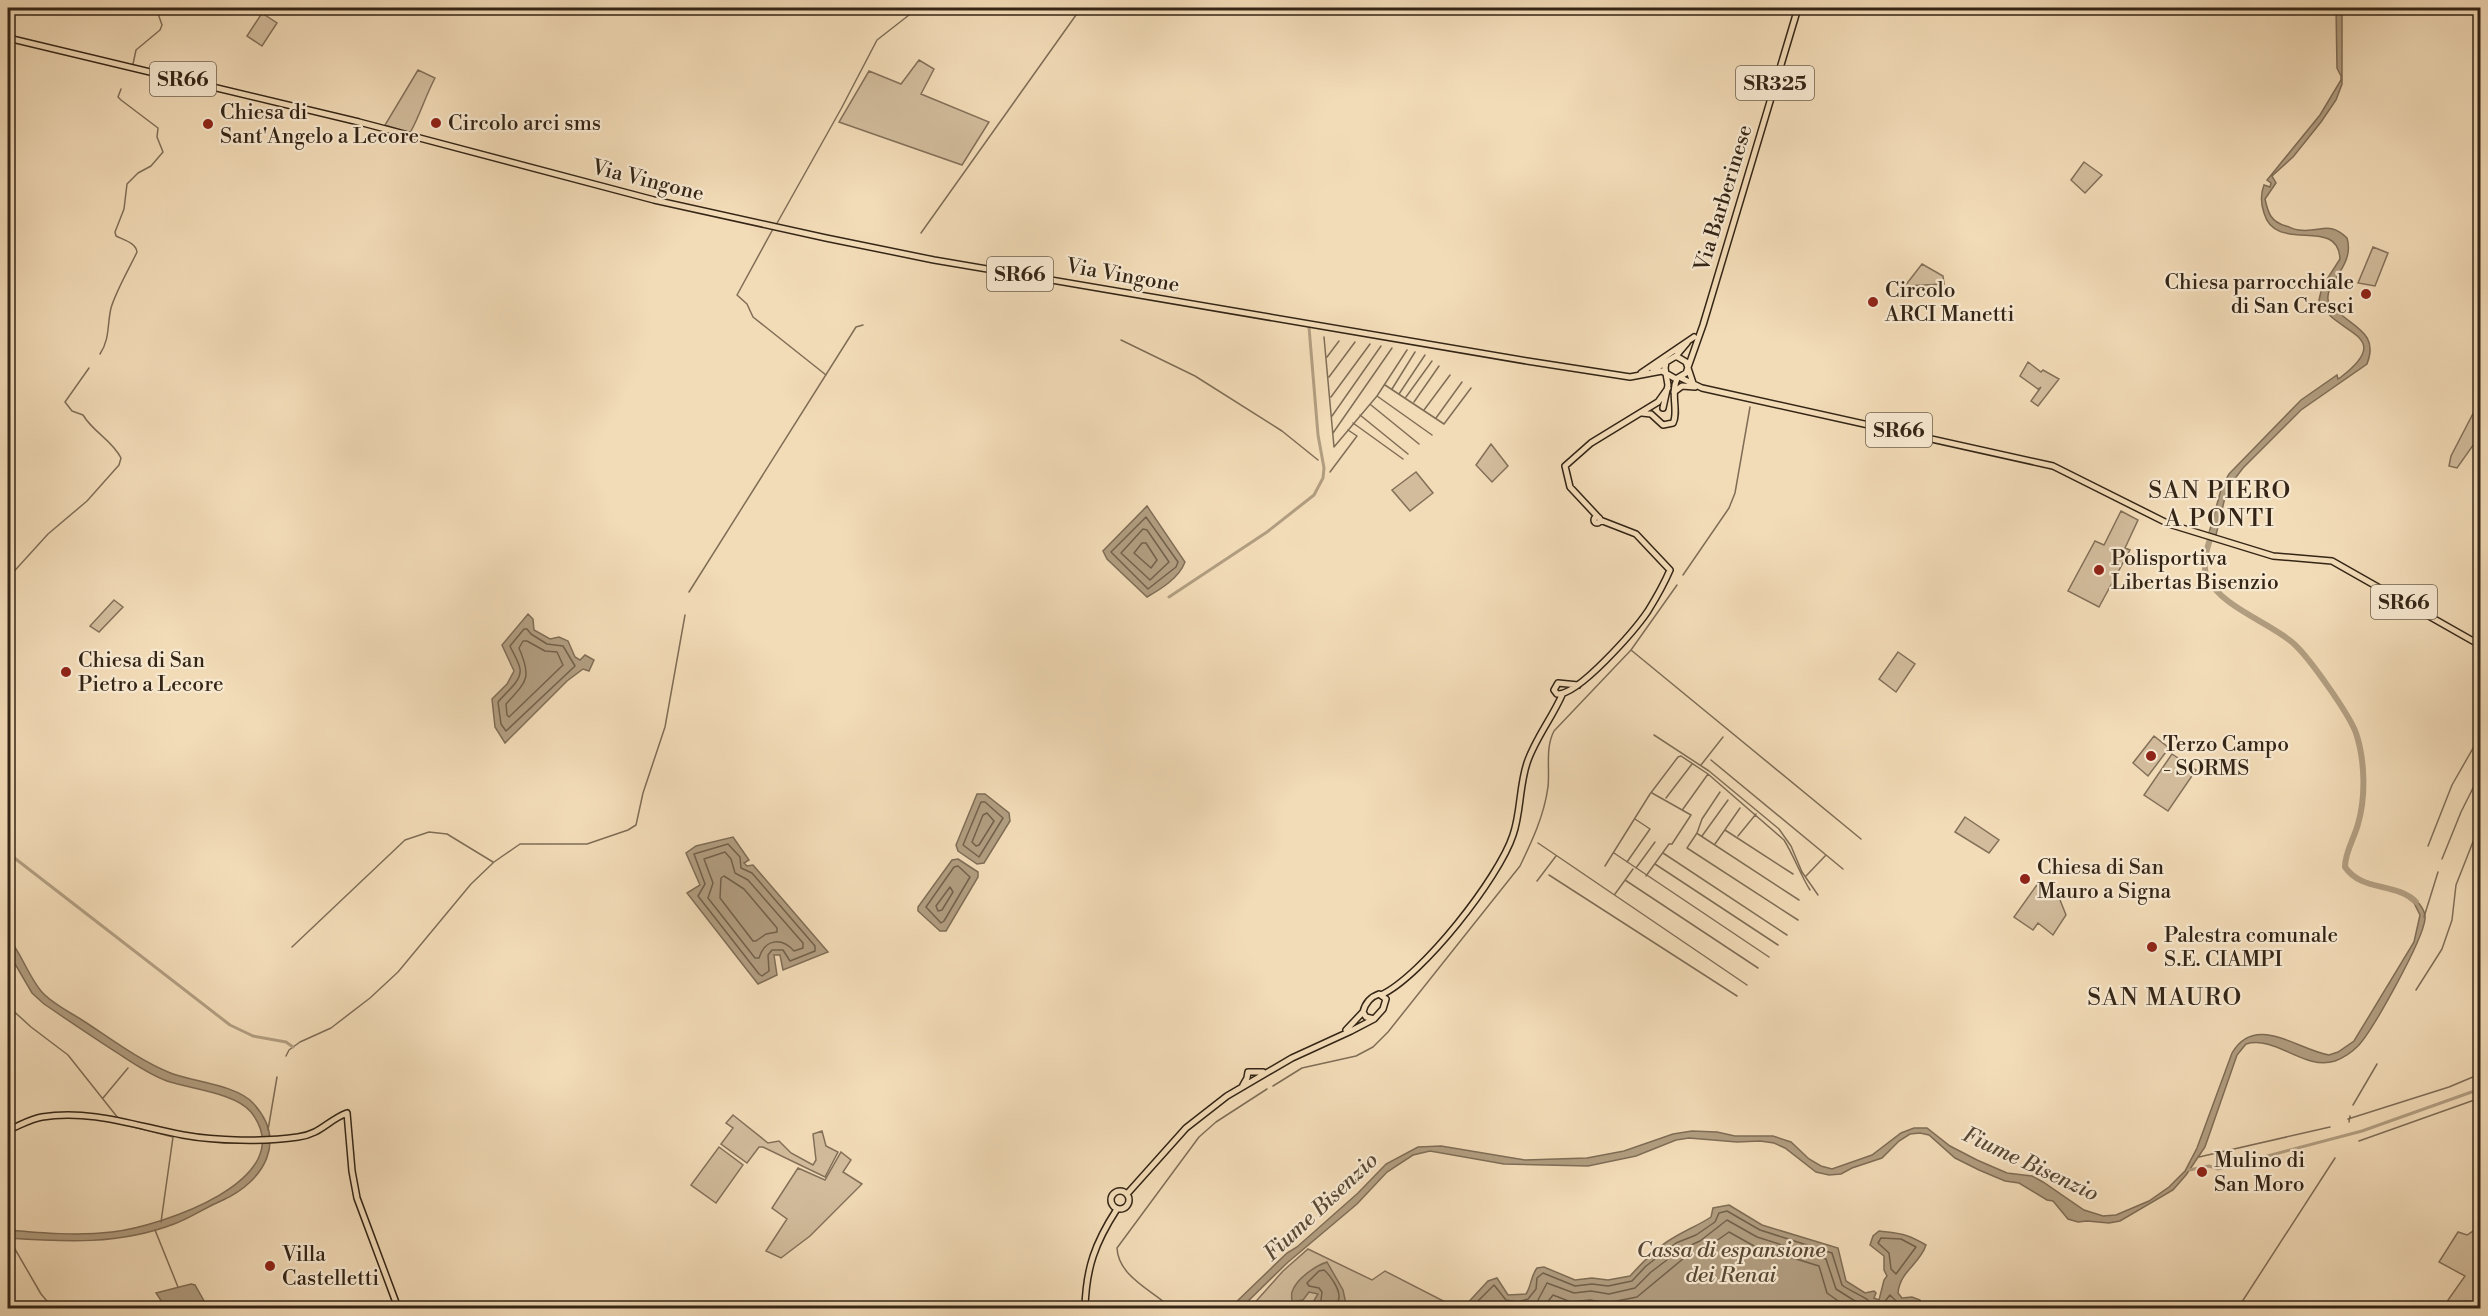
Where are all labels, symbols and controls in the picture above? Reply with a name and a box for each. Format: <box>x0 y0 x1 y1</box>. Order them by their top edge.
road number: SR66 <box>150 62 216 96</box>
road number: SR325 <box>1736 66 1814 100</box>
place label: Chiesa di Sant'Angelo a Lecore <box>220 100 419 150</box>
place label: Circolo arci sms <box>448 111 601 137</box>
marker: Circolo arci sms <box>429 116 443 130</box>
marker: Chiesa di Sant'Angelo a Lecore <box>201 117 215 131</box>
street label: Via Barberinese <box>1689 122 1759 276</box>
street label: Via Vingone <box>588 154 707 207</box>
street label: Via Vingone <box>1063 253 1182 299</box>
road number: SR66 <box>987 257 1053 291</box>
place label: Chiesa parrocchiale di San Cresci <box>2165 270 2354 320</box>
place label: Circolo ARCI Manetti <box>1884 278 2015 328</box>
marker: Chiesa parrocchiale di San Cresci <box>2359 287 2373 301</box>
marker: Circolo ARCI Manetti <box>1866 295 1880 309</box>
road number: SR66 <box>1866 413 1932 447</box>
district label: SAN PIERO A PONTI <box>2148 476 2292 534</box>
place label: Polisportiva Libertas Bisenzio <box>2111 546 2279 596</box>
marker: Polisportiva Libertas Bisenzio <box>2092 563 2106 577</box>
road number: SR66 <box>2371 585 2437 619</box>
place label: Chiesa di San Pietro a Lecore <box>78 648 224 698</box>
marker: Chiesa di San Pietro a Lecore <box>59 665 73 679</box>
place label: Terzo Campo - SORMS <box>2163 732 2289 782</box>
marker: Terzo Campo - SORMS <box>2144 749 2158 763</box>
place label: Chiesa di San Mauro a Signa <box>2037 855 2171 905</box>
marker: Chiesa di San Mauro a Signa <box>2018 872 2032 886</box>
place label: Palestra comunale S.E. CIAMPI <box>2164 923 2338 973</box>
marker: Palestra comunale S.E. CIAMPI <box>2145 940 2159 954</box>
district label: SAN MAURO <box>2087 983 2243 1013</box>
water label: Fiume Bisenzio <box>1958 1121 2103 1208</box>
water label: Fiume Bisenzio <box>1258 1147 1384 1267</box>
place label: Mulino di San Moro <box>2214 1148 2305 1198</box>
marker: Mulino di San Moro <box>2195 1165 2209 1179</box>
water label: Cassa di espansione dei Renai <box>1636 1237 1826 1289</box>
place label: Villa Castelletti <box>281 1242 379 1292</box>
marker: Villa Castelletti <box>263 1259 277 1273</box>

